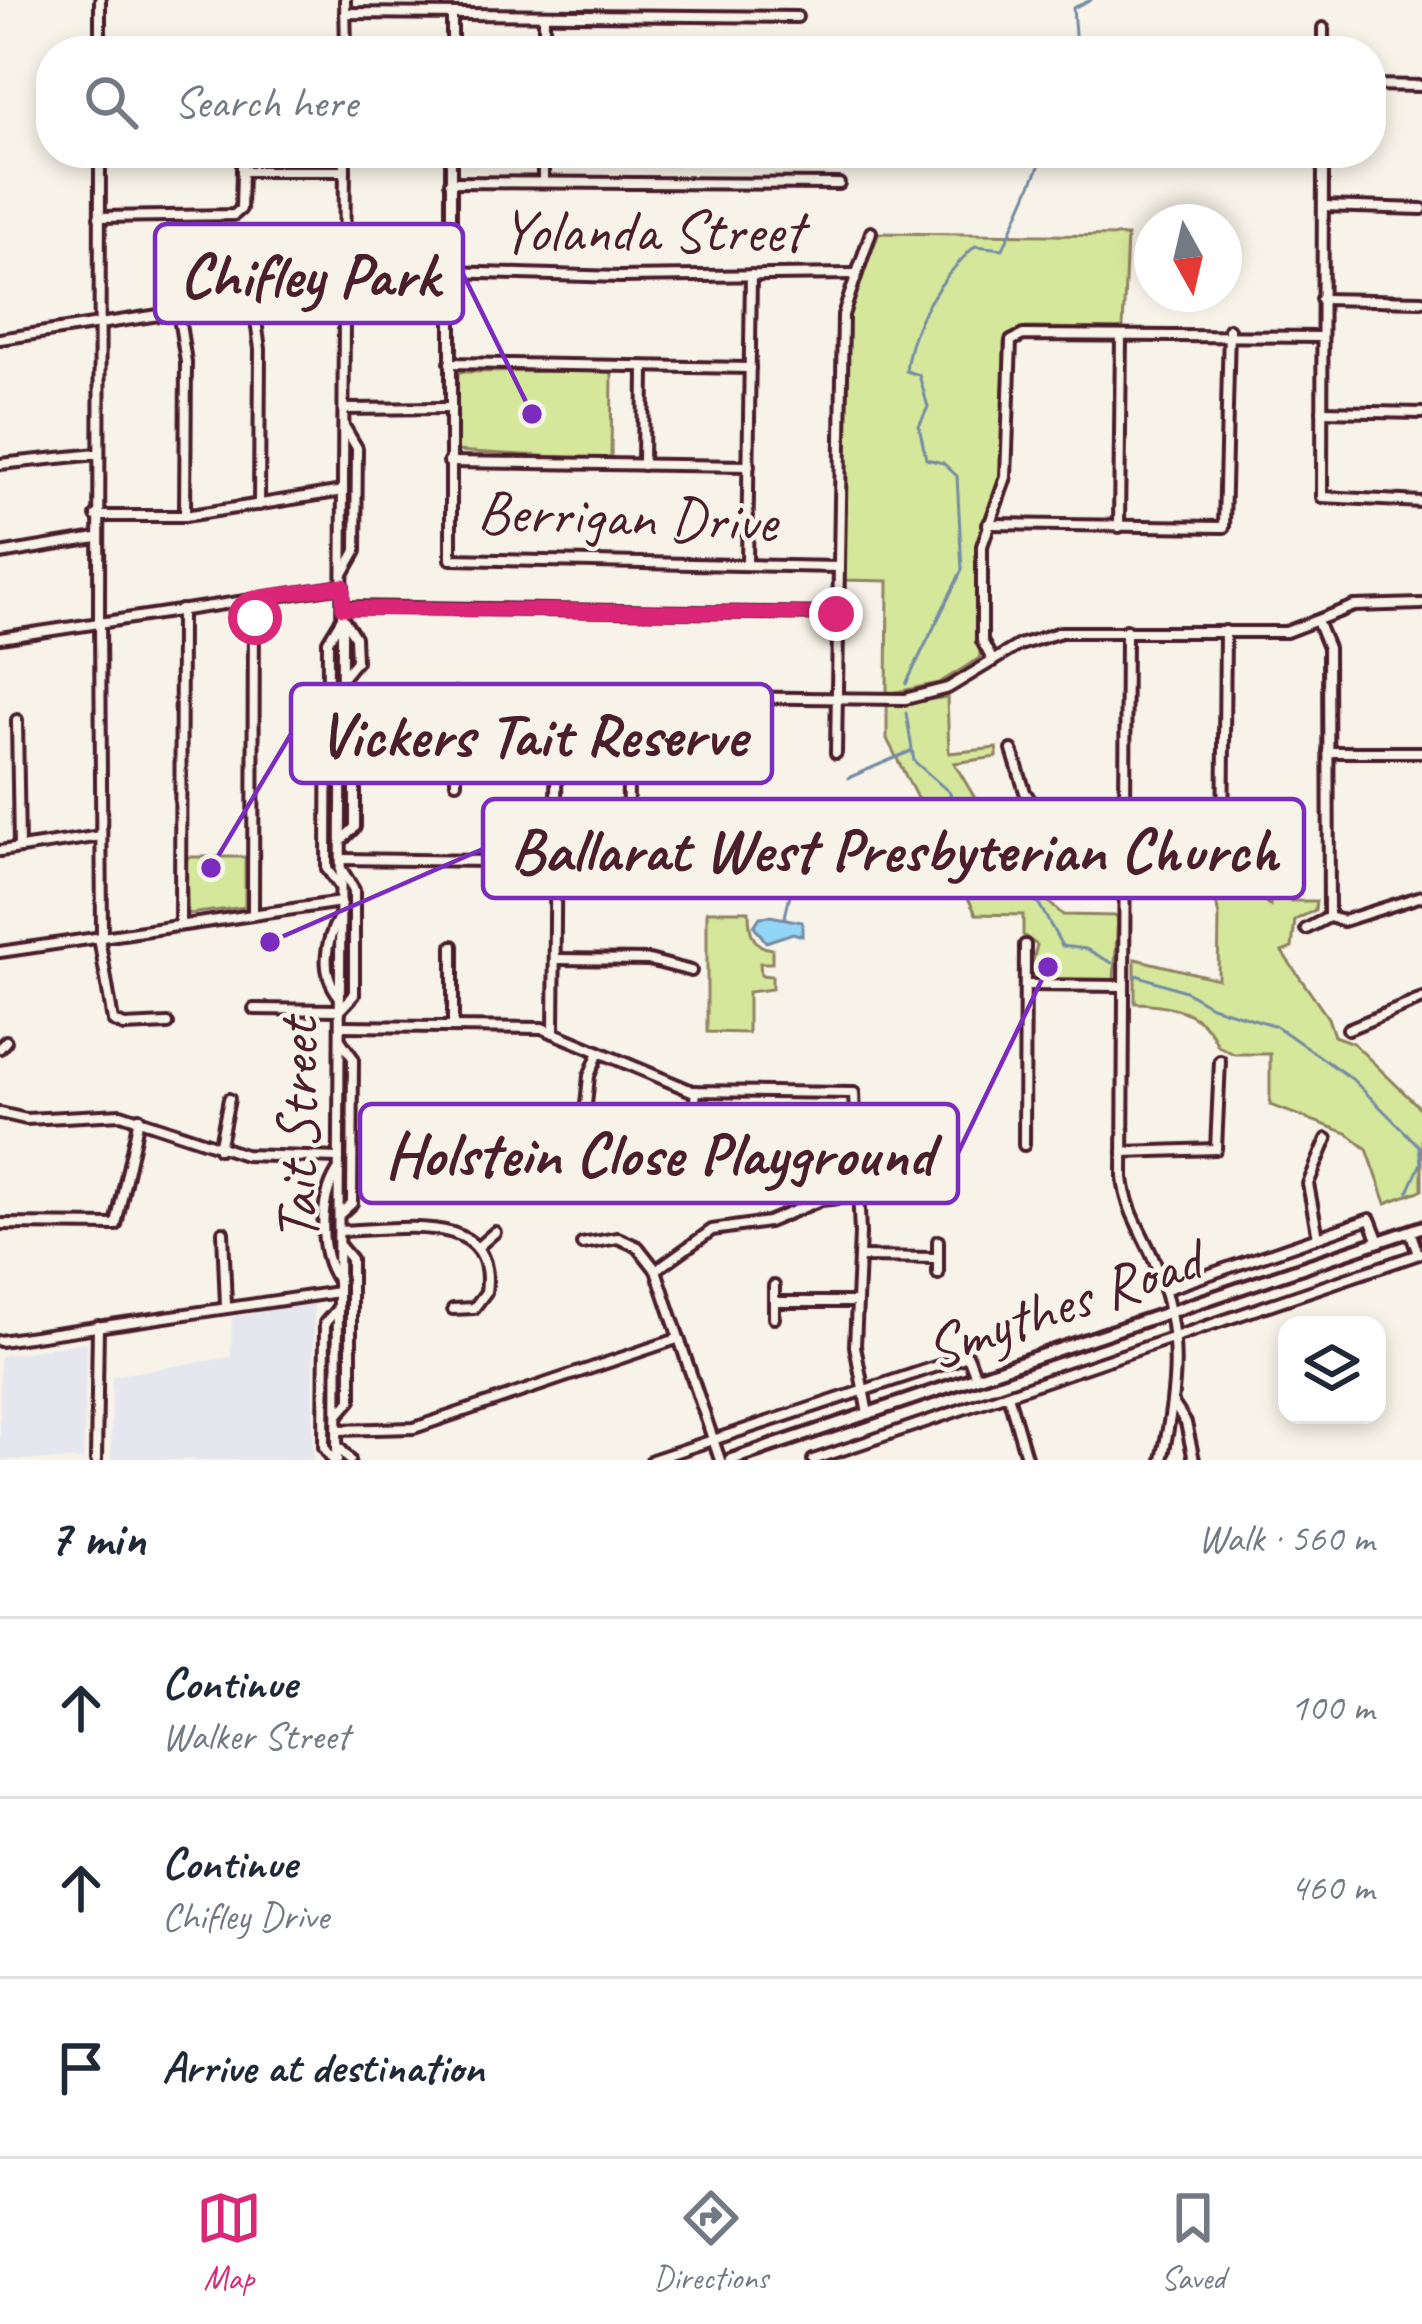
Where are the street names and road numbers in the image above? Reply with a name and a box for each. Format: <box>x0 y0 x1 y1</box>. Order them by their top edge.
street label: Yolanda Street <box>501 193 811 269</box>
street label: Berrigan Drive <box>476 473 781 559</box>
street label: Tait Street <box>259 1013 335 1242</box>
street label: Smythes Road <box>915 1219 1219 1387</box>

